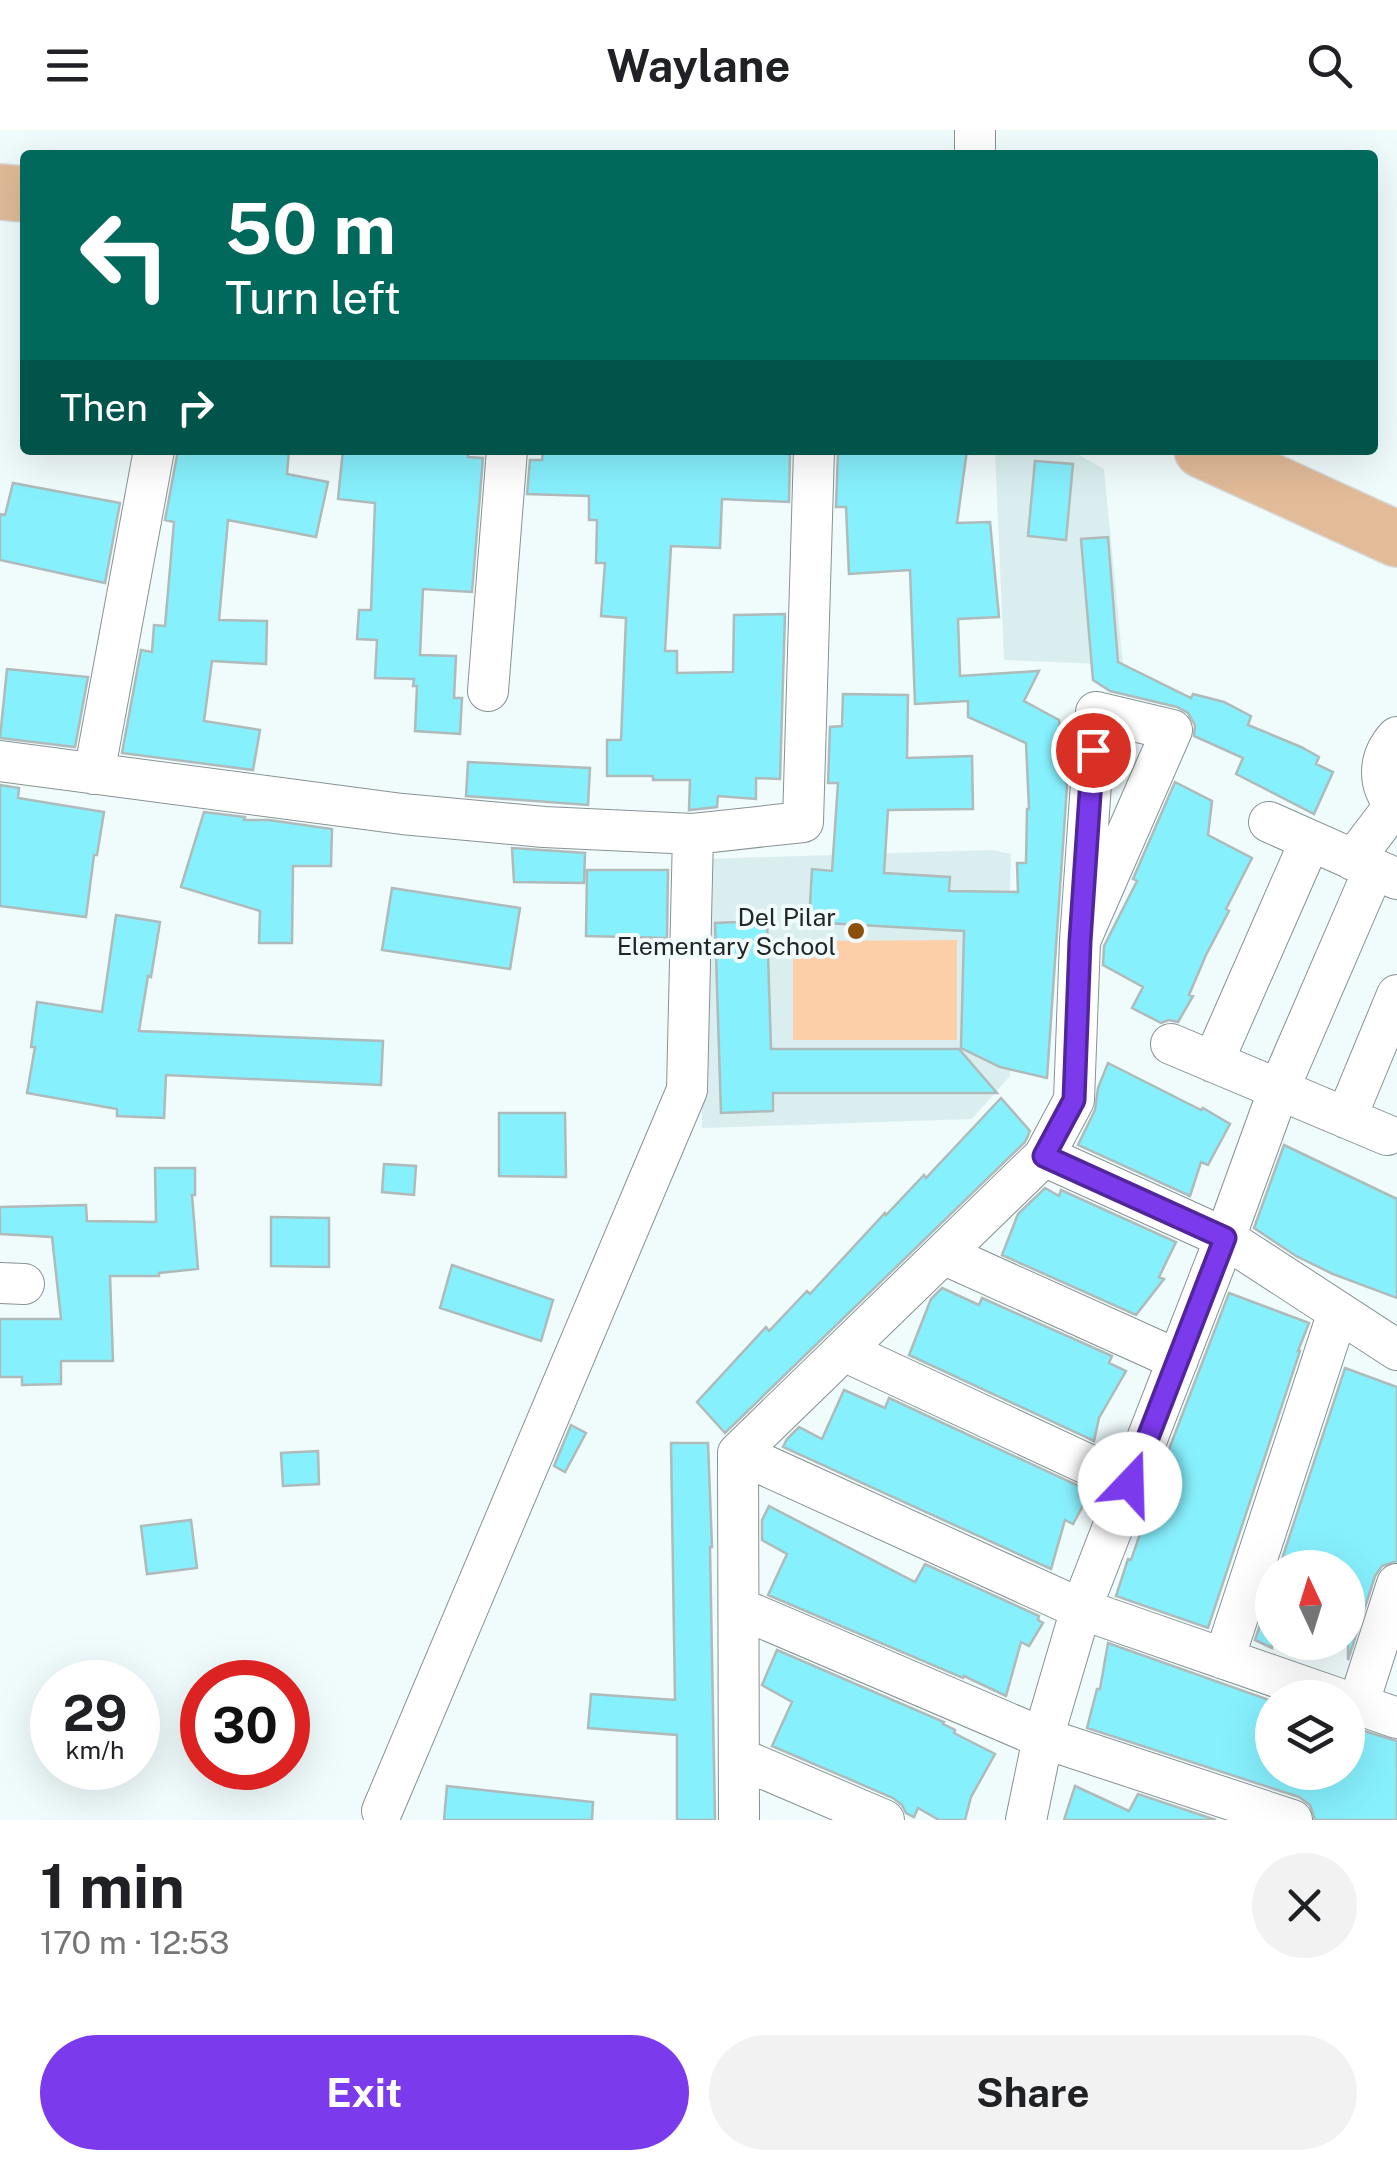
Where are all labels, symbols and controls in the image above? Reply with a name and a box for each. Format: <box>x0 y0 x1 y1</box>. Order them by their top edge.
icon: menu <box>40 38 95 93</box>
icon: search <box>1302 38 1357 93</box>
text: Waylane <box>607 39 790 92</box>
text: 50 m <box>225 187 396 270</box>
icon: left <box>60 190 190 320</box>
text: Turn left <box>225 271 401 324</box>
icon: right <box>168 380 223 435</box>
text: Then <box>60 385 148 430</box>
pin <box>1051 708 1136 793</box>
icon: arrive <box>1066 723 1121 778</box>
place label: Del Pilar Elementary School <box>617 902 836 961</box>
marker: Del Pilar Elementary School <box>845 920 867 942</box>
position arrow <box>1078 1432 1182 1536</box>
north arrow <box>1255 1550 1365 1660</box>
map controls <box>1255 1550 1365 1790</box>
speed limit sign: 30 <box>180 1660 310 1790</box>
button: layers <box>1255 1680 1365 1790</box>
text: 29 <box>63 1683 127 1742</box>
text: km/h <box>66 1735 124 1765</box>
text: 1 min <box>40 1851 185 1922</box>
button: close <box>1252 1853 1357 1958</box>
text: 170 m · 12:53 <box>40 1924 229 1961</box>
button: Exit <box>40 2035 689 2150</box>
button: Share <box>709 2035 1357 2150</box>

